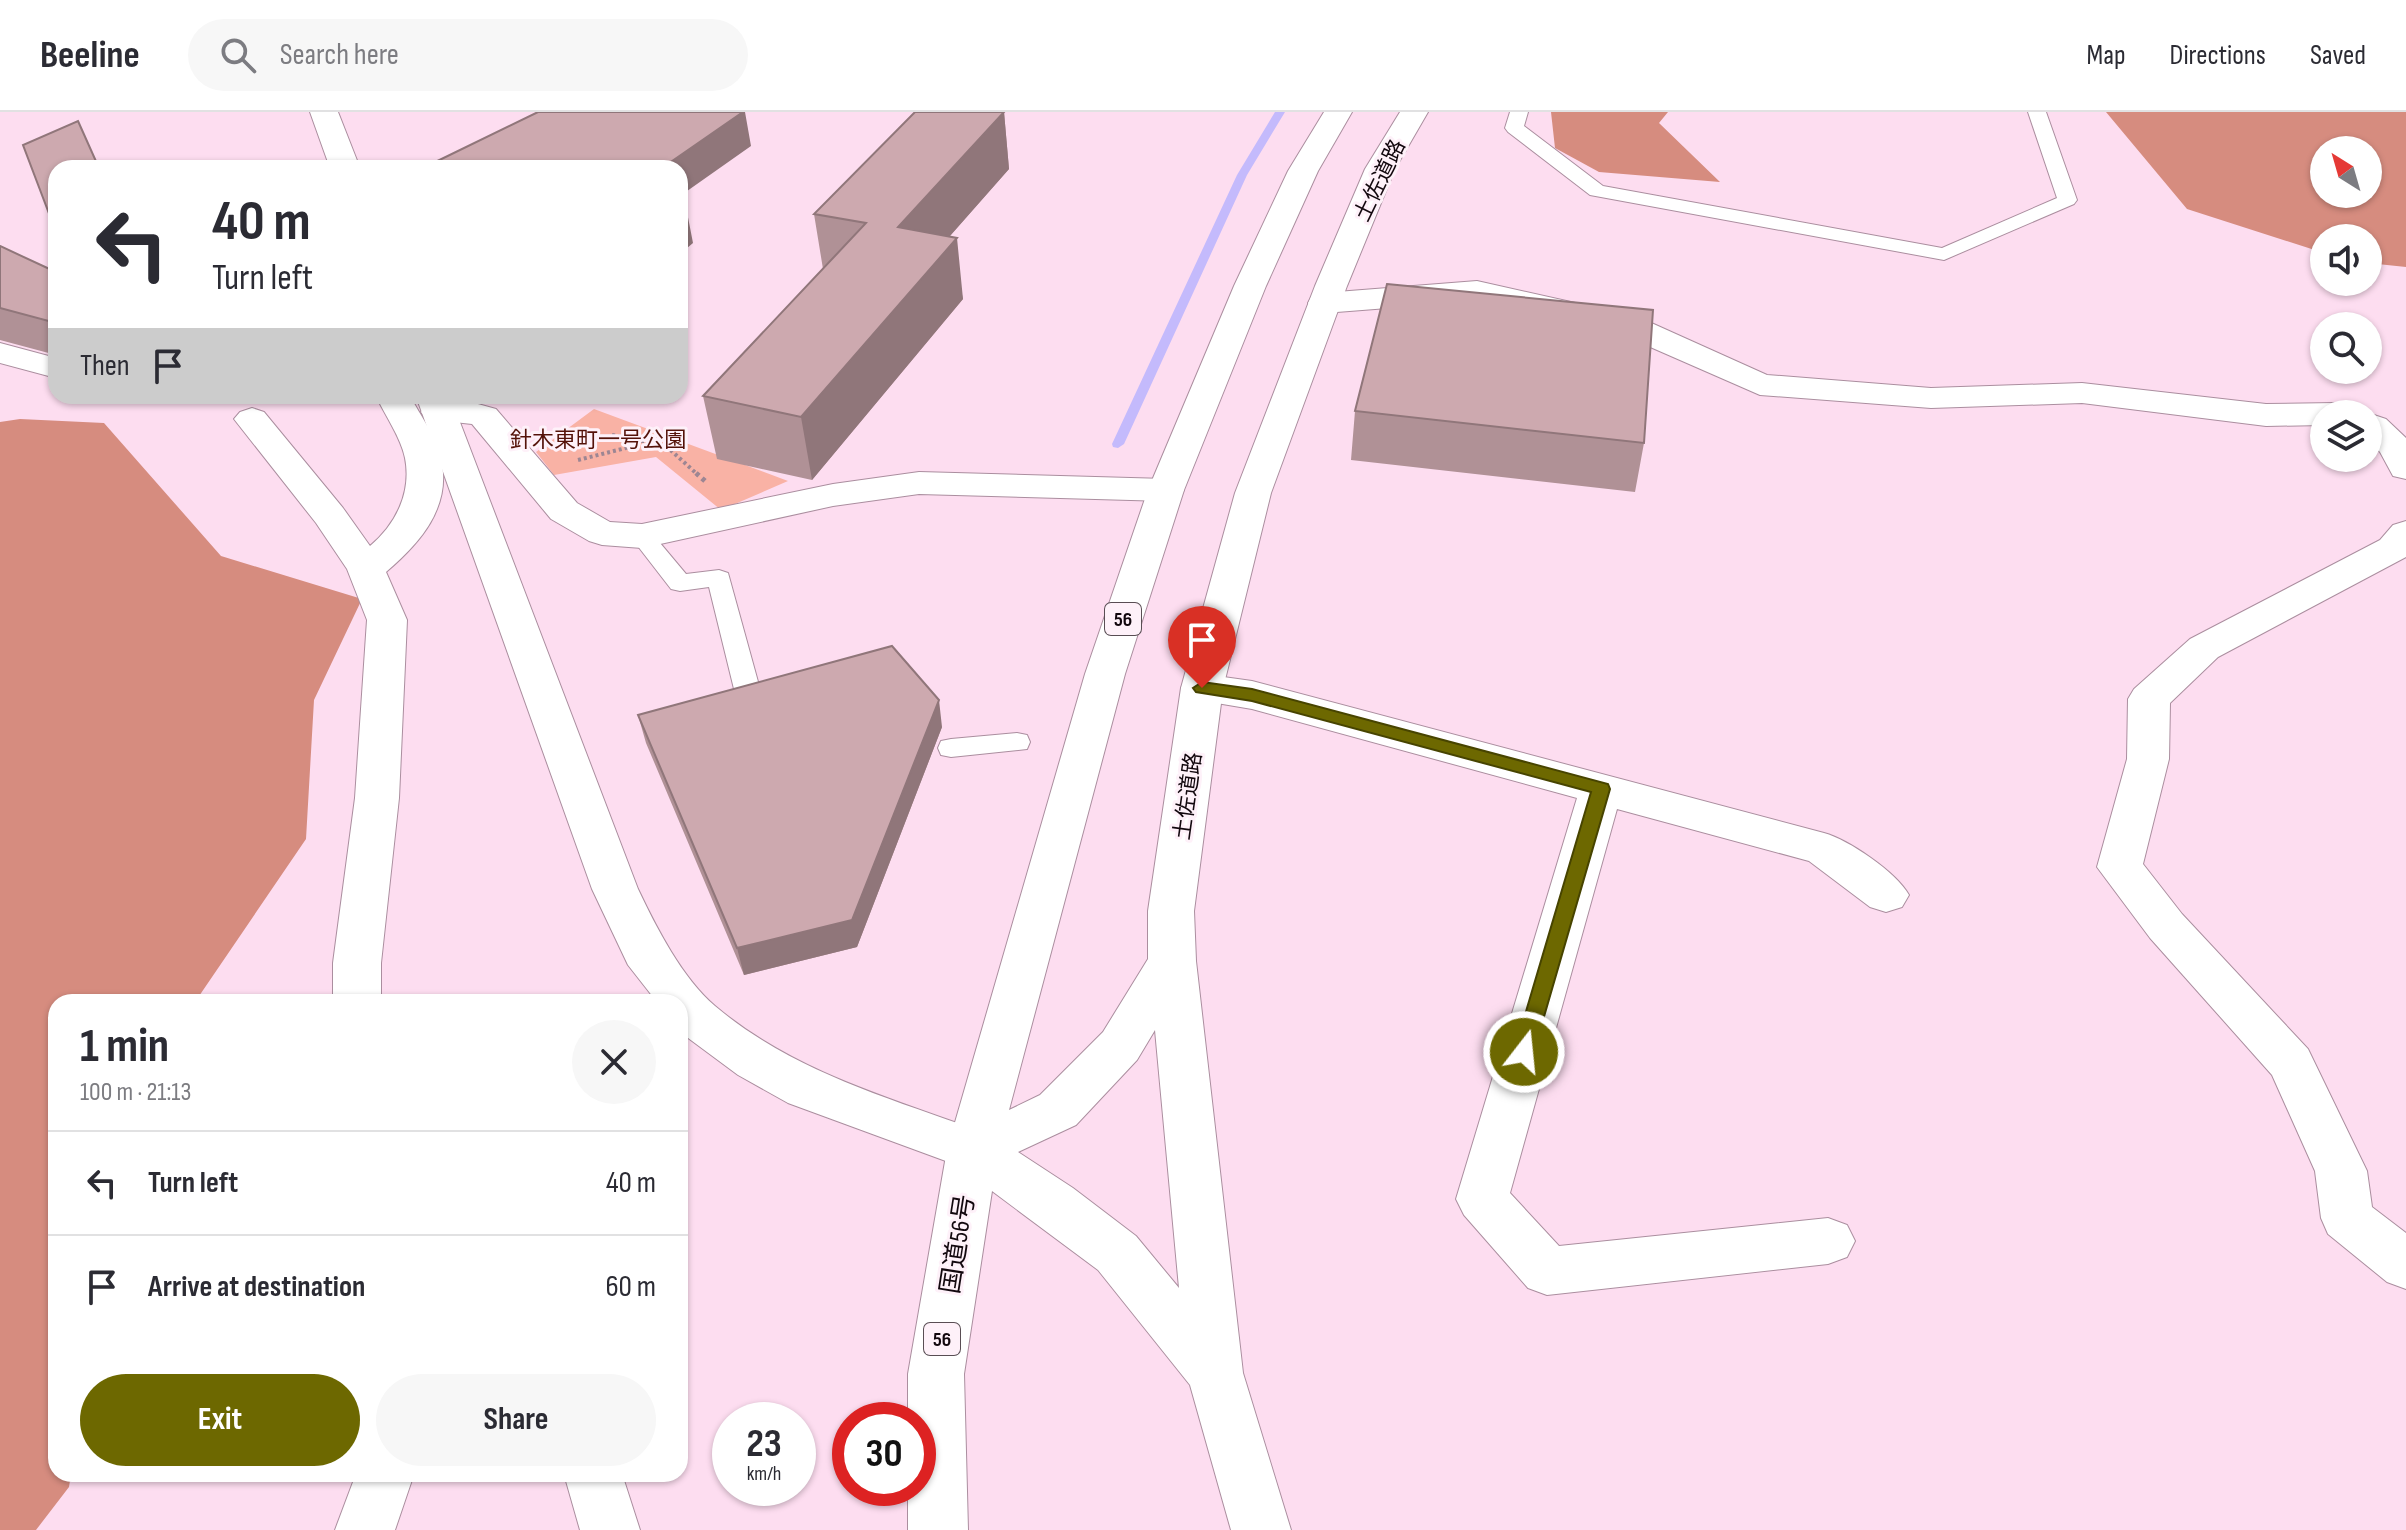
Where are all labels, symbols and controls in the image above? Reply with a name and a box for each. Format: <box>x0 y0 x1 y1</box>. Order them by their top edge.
search box <box>188 19 748 91</box>
text: Beeline <box>40 33 140 78</box>
icon: search <box>216 33 260 77</box>
text: Search here <box>280 37 399 73</box>
text: Map <box>2087 39 2126 72</box>
text: Directions <box>2170 39 2266 72</box>
text: Saved <box>2310 39 2366 72</box>
street label: 土佐道路 <box>1349 135 1412 226</box>
north arrow <box>2310 136 2382 208</box>
map controls <box>2310 136 2382 472</box>
text: 40 m <box>212 189 311 256</box>
icon: left <box>80 192 184 296</box>
button: sound <box>2310 224 2382 296</box>
text: Turn left <box>212 257 313 300</box>
button: search <box>2310 312 2382 384</box>
icon: arrive <box>146 344 190 388</box>
text: Then <box>80 348 130 384</box>
button: layers <box>2310 400 2382 472</box>
park label: 針木東町一号公園 <box>510 427 686 454</box>
road number: 56 <box>1105 603 1141 635</box>
pin <box>1168 606 1236 688</box>
icon: arrive <box>1180 618 1224 662</box>
street label: 土佐道路 <box>1169 751 1208 842</box>
position arrow <box>1482 1010 1566 1094</box>
text: 1 min <box>80 1018 169 1075</box>
button: close <box>572 1020 656 1104</box>
text: 100 m · 21:13 <box>80 1077 191 1108</box>
icon: left <box>80 1161 124 1205</box>
text: Turn left <box>148 1165 238 1201</box>
text: 40 m <box>606 1165 656 1201</box>
street label: 国道56号 <box>935 1193 982 1296</box>
icon: arrive <box>80 1265 124 1309</box>
text: Arrive at destination <box>148 1269 365 1305</box>
text: 60 m <box>605 1269 656 1305</box>
road number: 56 <box>924 1323 960 1355</box>
button: Exit <box>80 1374 360 1466</box>
button: Share <box>376 1374 656 1466</box>
speed limit sign: 30 <box>832 1402 936 1506</box>
text: 23 <box>746 1420 782 1468</box>
text: km/h <box>747 1462 781 1486</box>

